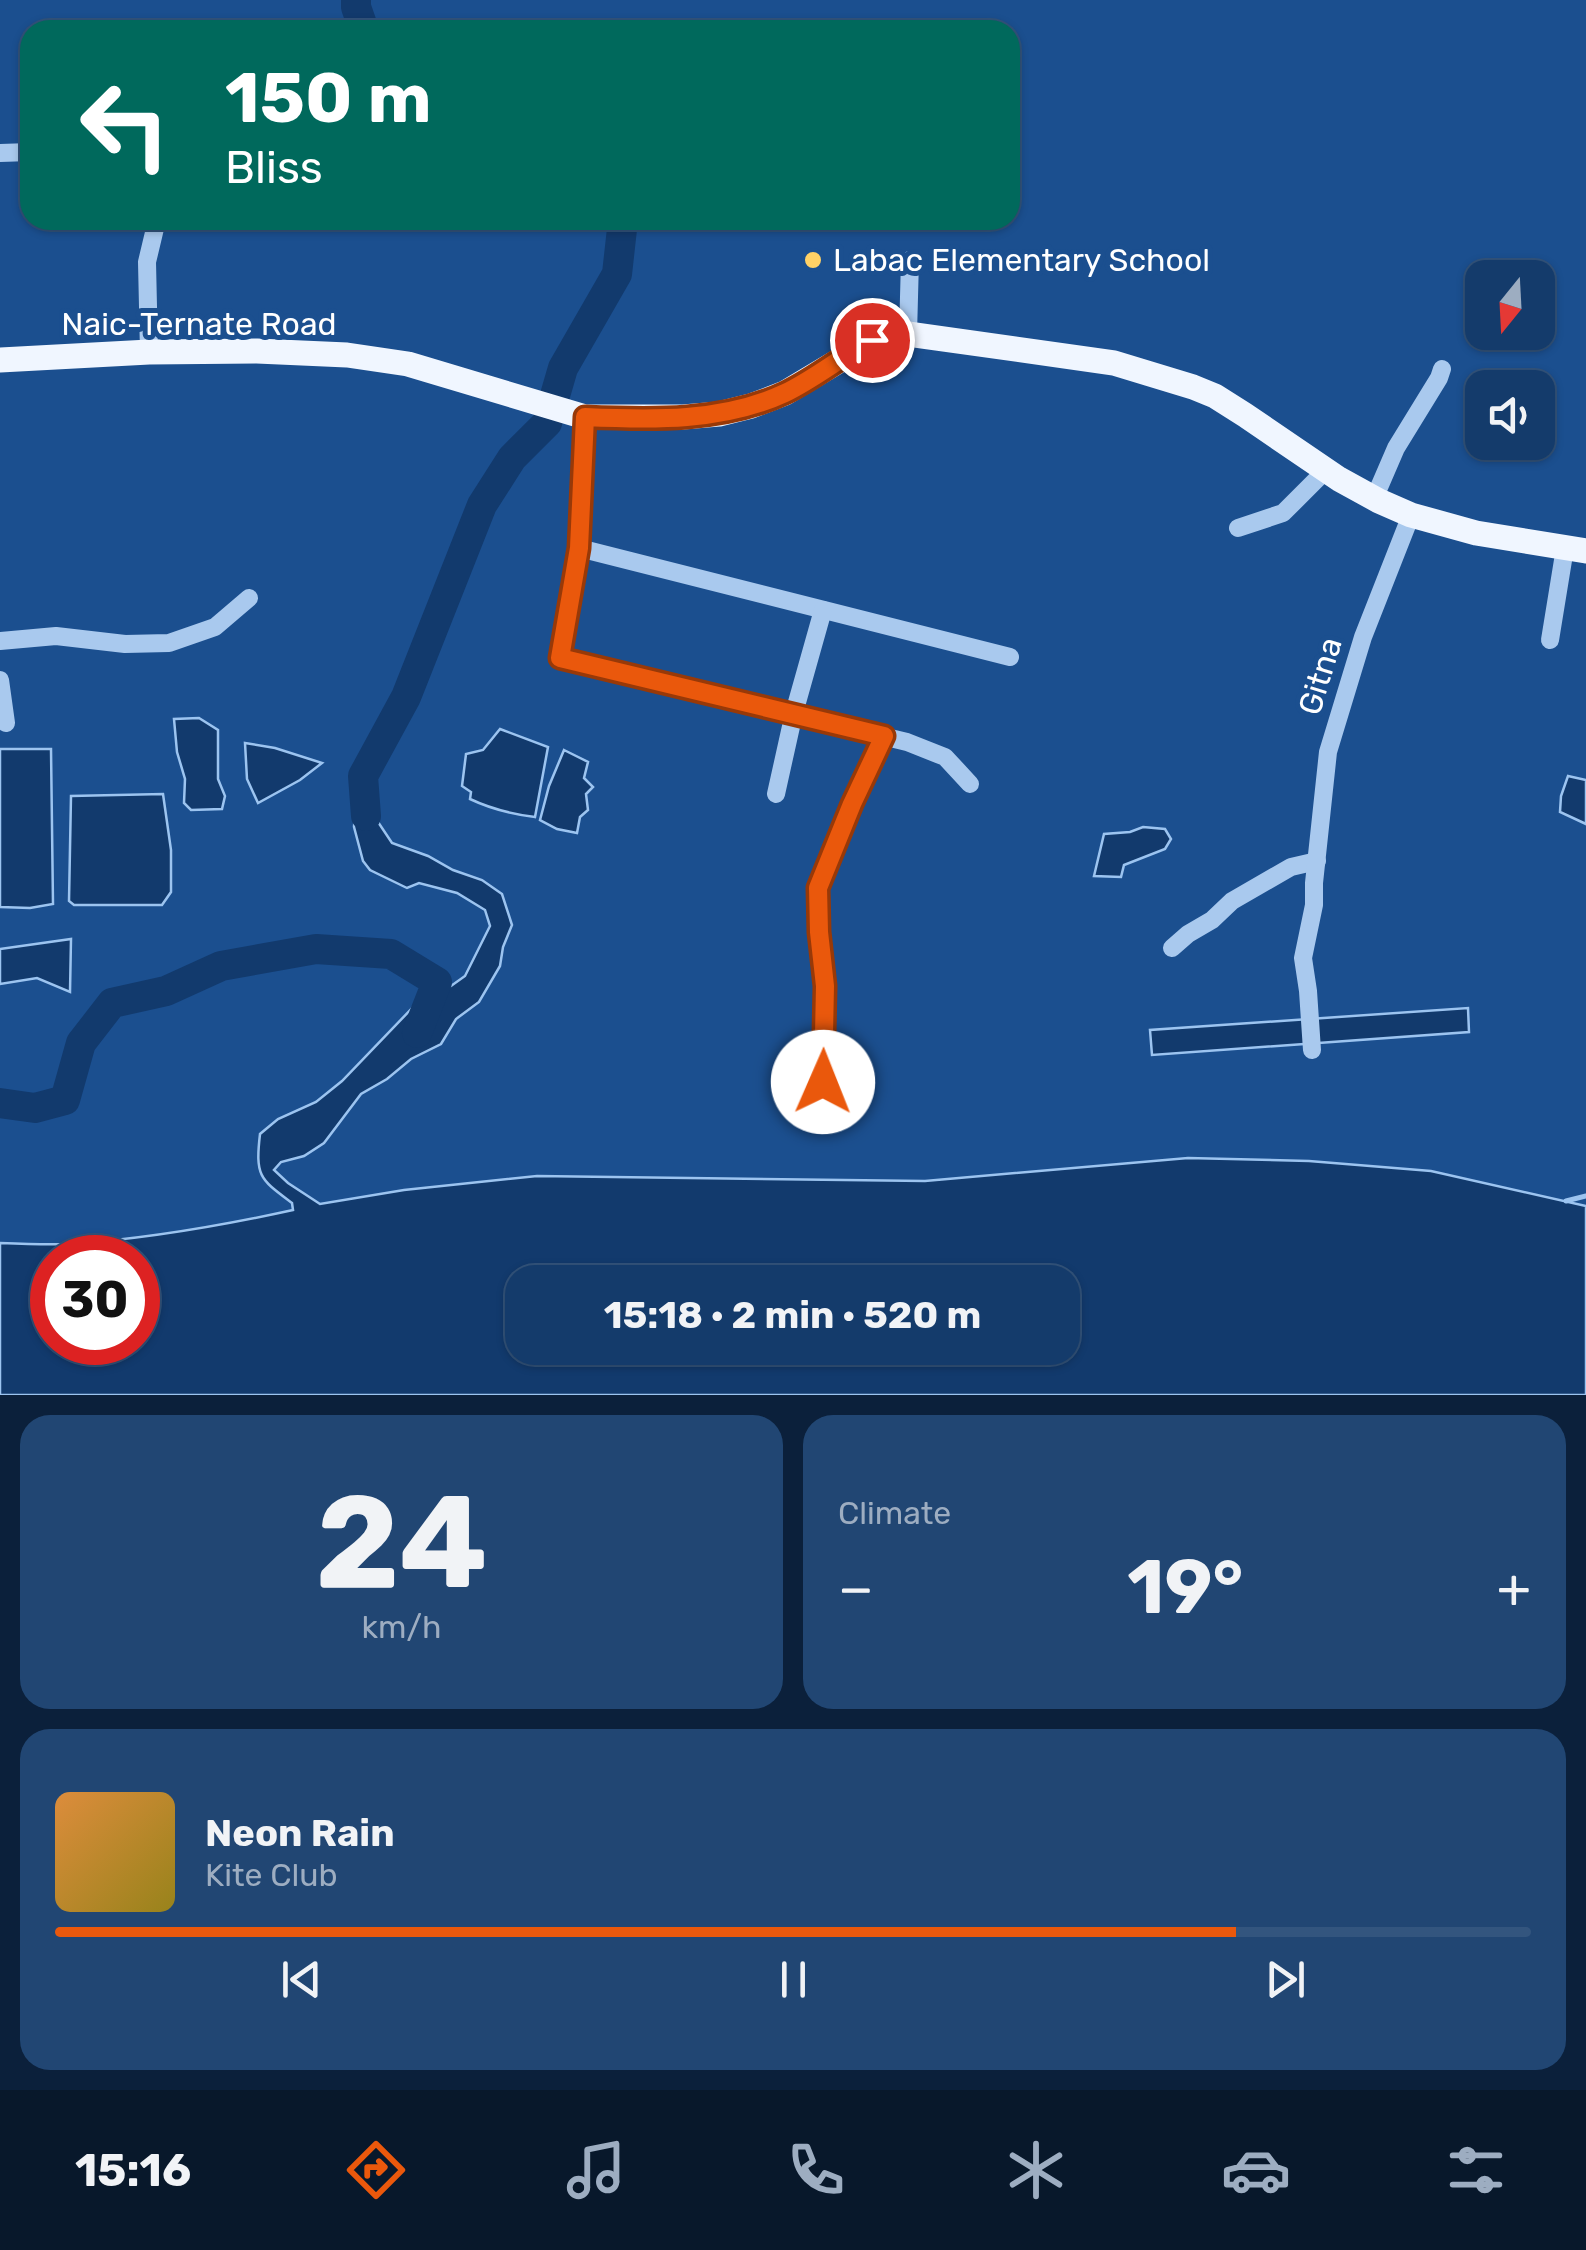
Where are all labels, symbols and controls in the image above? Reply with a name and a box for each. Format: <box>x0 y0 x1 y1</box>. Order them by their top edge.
text: 150 m <box>225 57 432 140</box>
icon: left <box>60 60 190 190</box>
text: Bliss <box>225 141 323 194</box>
place label: Labac Elementary School <box>833 241 1210 279</box>
marker: Labac Elementary School <box>802 249 824 271</box>
north arrow <box>1465 260 1555 350</box>
map controls <box>1465 260 1555 460</box>
pin <box>830 298 915 383</box>
street label: Naic-Ternate Road <box>61 305 337 343</box>
icon: arrive <box>845 313 900 368</box>
button: sound <box>1465 370 1555 460</box>
street label: Gitna <box>1290 633 1350 719</box>
position arrow <box>771 1030 875 1134</box>
speed limit sign: 30 <box>30 1235 160 1365</box>
text: 15:18 · 2 min · 520 m <box>604 1292 981 1338</box>
text: 24 <box>315 1465 488 1620</box>
text: Climate <box>838 1494 951 1532</box>
text: 19° <box>1127 1543 1243 1632</box>
text: − <box>838 1556 874 1621</box>
text: + <box>1497 1556 1531 1621</box>
text: km/h <box>362 1608 441 1646</box>
text: Neon Rain <box>205 1810 395 1856</box>
text: Kite Club <box>205 1856 338 1894</box>
icon: previous <box>274 1952 329 2007</box>
icon: pause <box>766 1952 821 2007</box>
icon: next <box>1258 1952 1313 2007</box>
icon: directions <box>341 2135 411 2205</box>
icon: music <box>561 2135 631 2205</box>
icon: phone <box>781 2135 851 2205</box>
icon: climate <box>1001 2135 1071 2205</box>
icon: car <box>1221 2135 1291 2205</box>
icon: filters <box>1441 2135 1511 2205</box>
text: 15:16 <box>75 2144 191 2197</box>

